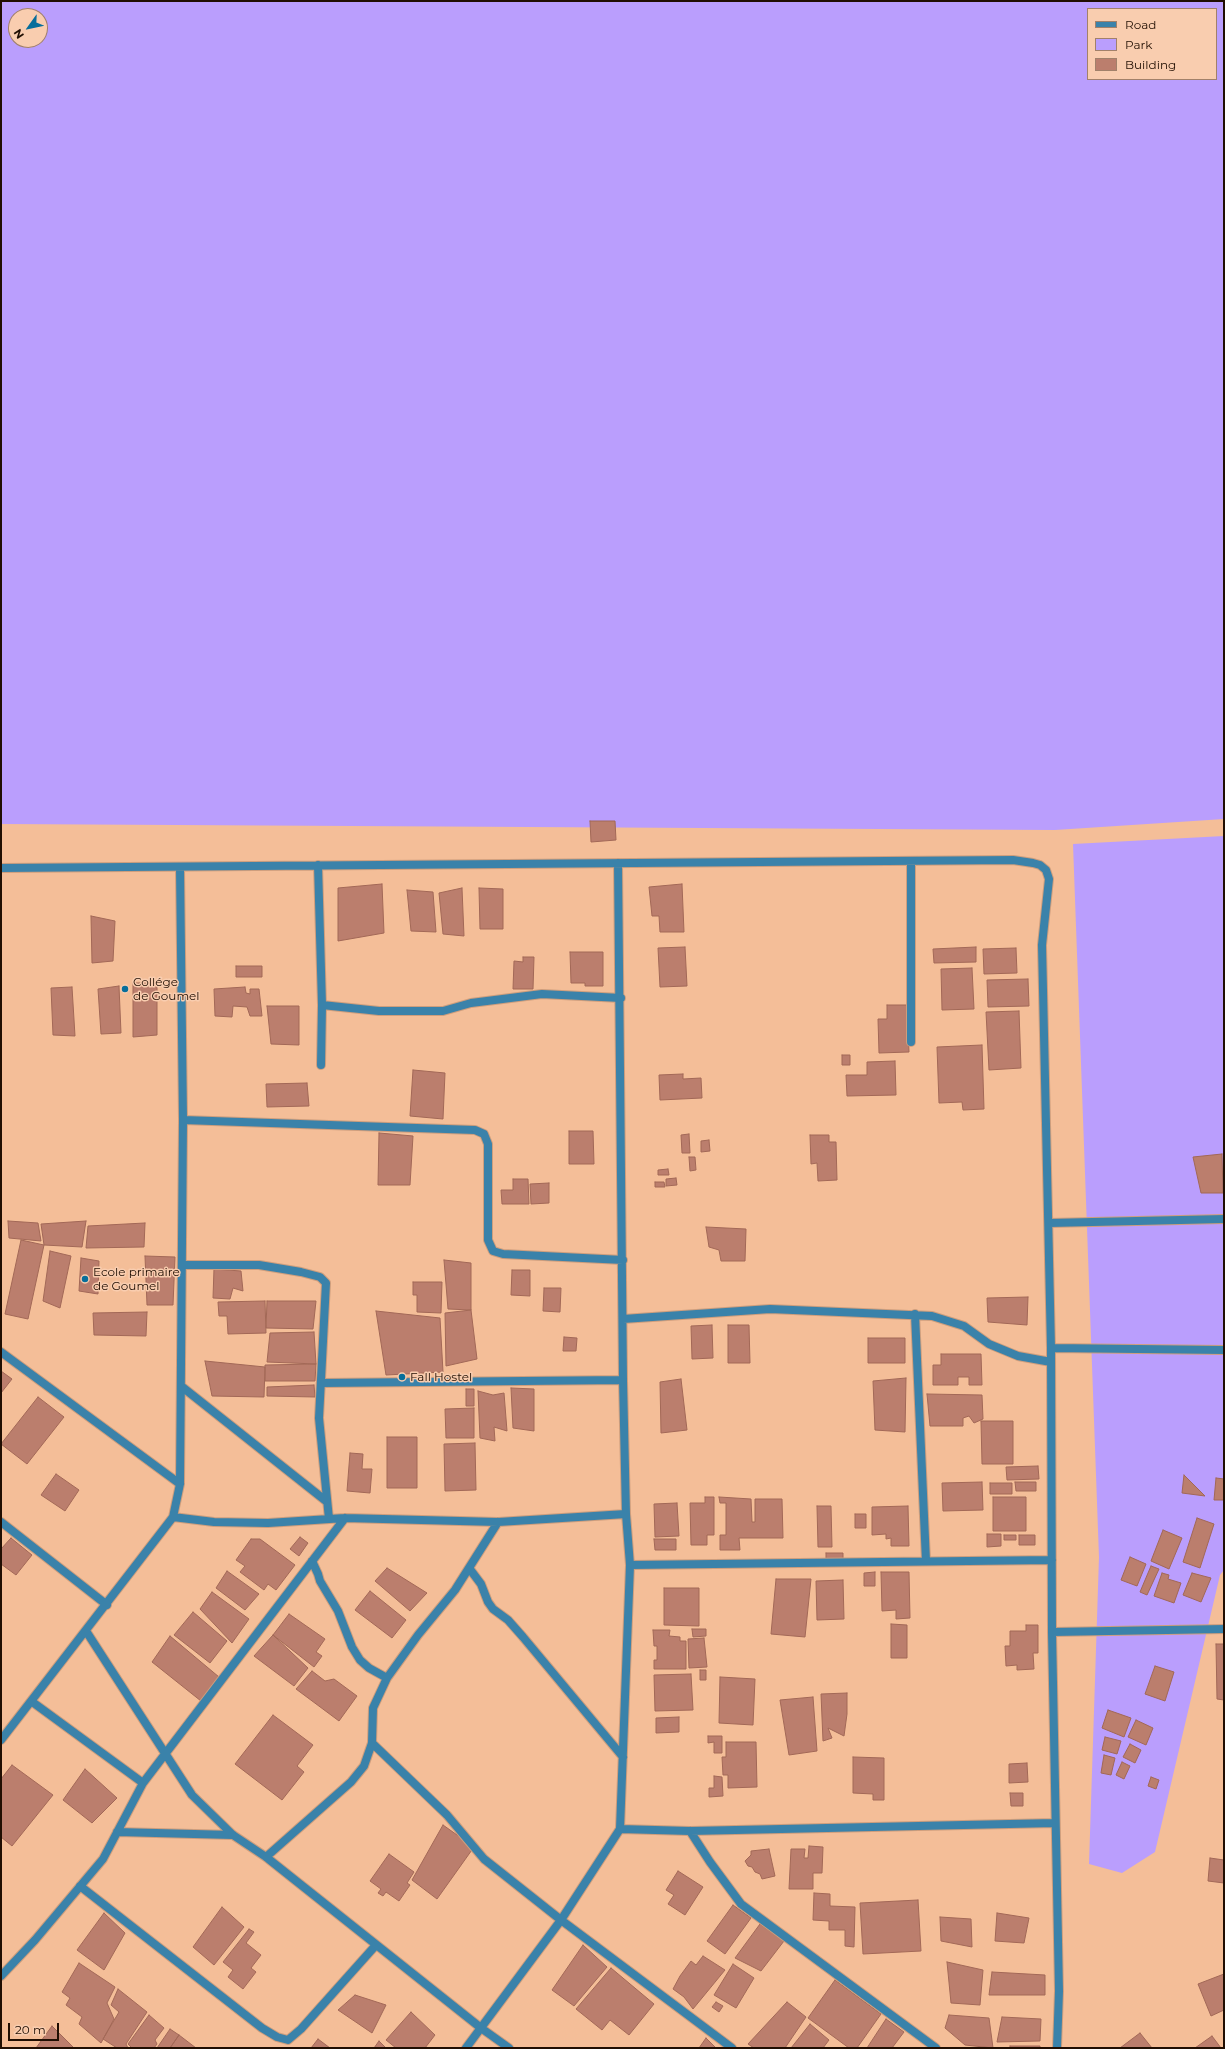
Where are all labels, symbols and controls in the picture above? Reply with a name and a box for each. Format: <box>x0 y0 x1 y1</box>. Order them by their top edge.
north arrow <box>8 8 48 48</box>
legend <box>1087 8 1217 80</box>
text: Road <box>1125 17 1156 32</box>
text: N <box>10 26 27 42</box>
text: Park <box>1125 37 1152 52</box>
text: Building <box>1125 57 1176 72</box>
place label: Collége de Goumel <box>133 975 200 1003</box>
marker: Collége de Goumel <box>120 984 130 994</box>
place label: Ecole primaire de Goumel <box>93 1265 180 1293</box>
marker: Ecole primaire de Goumel <box>80 1274 90 1284</box>
place label: Fall Hostel <box>410 1370 472 1384</box>
marker: Fall Hostel <box>397 1372 407 1382</box>
scale bar <box>10 2015 61 2041</box>
text: 20 m <box>15 2022 46 2037</box>

